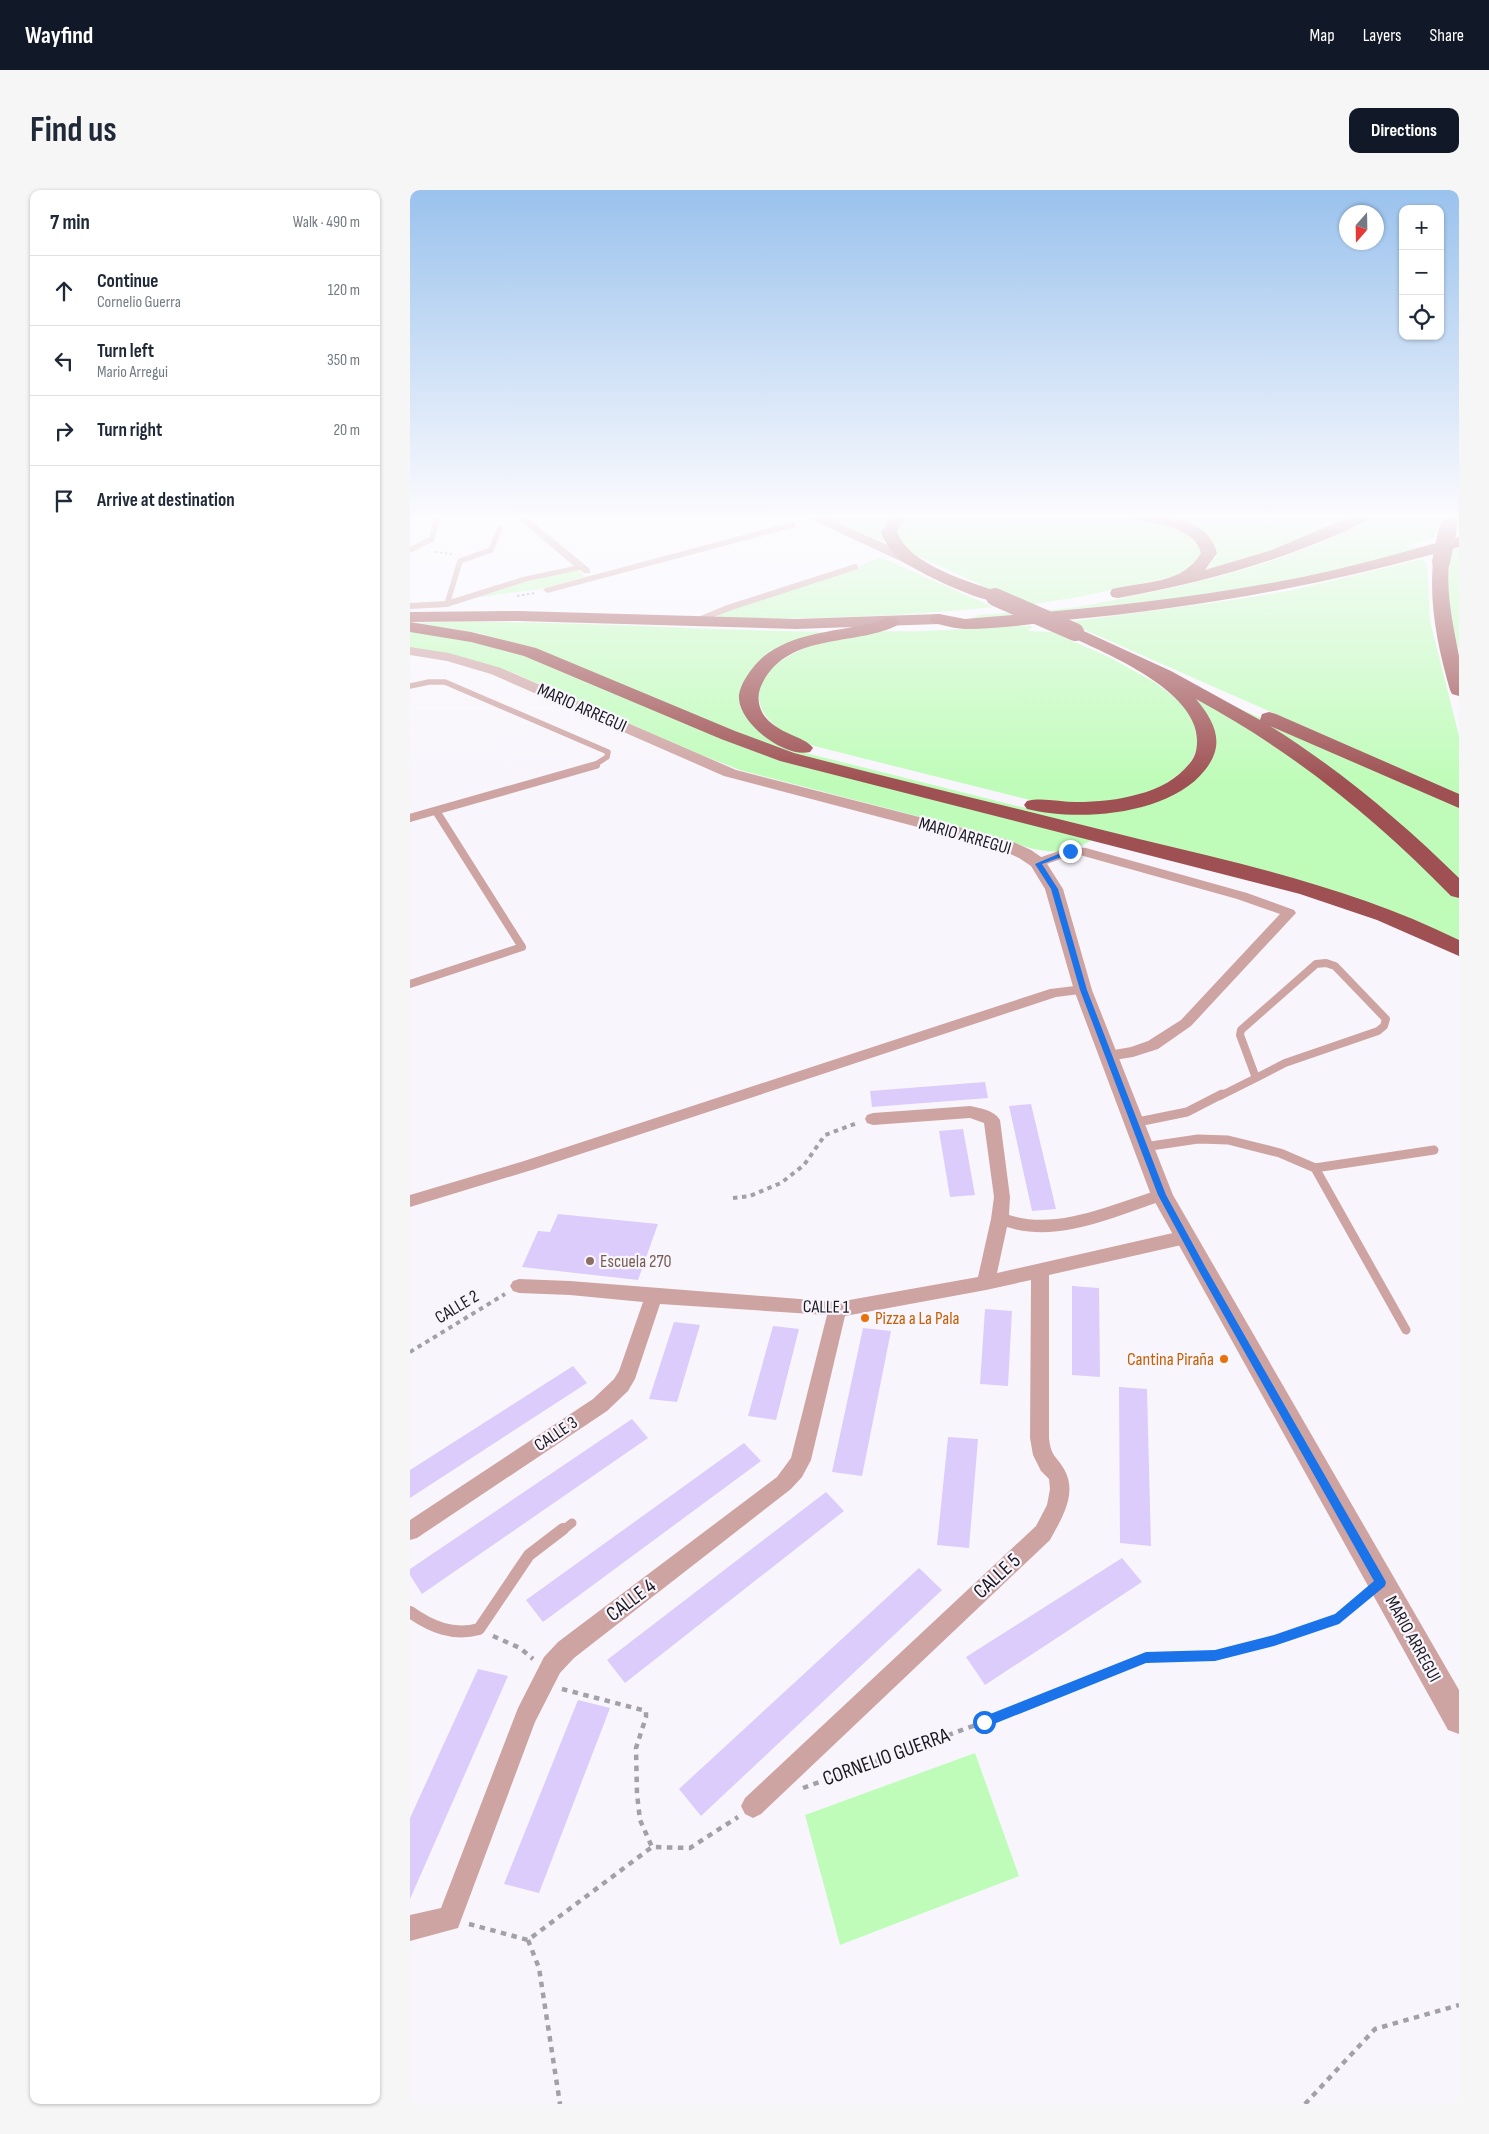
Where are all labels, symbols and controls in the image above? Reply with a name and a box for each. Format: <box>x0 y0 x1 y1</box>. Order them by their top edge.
text: Wayfind <box>25 21 93 50</box>
text: Map <box>1310 25 1335 46</box>
text: Layers <box>1363 25 1402 46</box>
text: Share <box>1430 25 1464 46</box>
button: Directions <box>1349 108 1459 153</box>
text: Find us <box>30 109 117 152</box>
north arrow <box>1339 205 1384 250</box>
map controls <box>1399 205 1444 340</box>
button: + <box>1399 205 1444 250</box>
text: 7 min <box>50 210 90 235</box>
text: Walk · 490 m <box>293 213 360 232</box>
button: − <box>1399 250 1444 295</box>
text: Continue <box>97 270 158 293</box>
icon: ahead <box>50 277 78 305</box>
text: 120 m <box>328 281 360 300</box>
text: Cornelio Guerra <box>97 293 181 312</box>
button: locate <box>1399 295 1444 340</box>
text: Turn left <box>97 340 154 363</box>
icon: left <box>50 347 78 375</box>
text: 350 m <box>327 351 360 370</box>
text: Mario Arregui <box>97 363 168 382</box>
icon: right <box>50 417 78 445</box>
text: Turn right <box>97 419 162 442</box>
text: 20 m <box>333 421 360 440</box>
icon: arrive <box>50 487 78 515</box>
text: Arrive at destination <box>97 489 235 512</box>
street label: MARIO ARREGUI <box>534 679 630 737</box>
street label: MARIO ARREGUI <box>916 813 1014 859</box>
route end <box>1059 840 1082 863</box>
place label: Escuela 270 <box>600 1251 672 1272</box>
marker: Escuela 270 <box>584 1255 596 1267</box>
street label: CALLE 2 <box>431 1286 483 1328</box>
street label: CALLE 1 <box>803 1296 850 1318</box>
place label: Pizza a La Pala <box>875 1308 960 1329</box>
marker: Pizza a La Pala <box>859 1312 871 1324</box>
place label: Cantina Piraña <box>1127 1349 1214 1370</box>
marker: Cantina Piraña <box>1218 1353 1230 1365</box>
street label: CALLE 3 <box>530 1412 582 1456</box>
street label: CALLE 5 <box>968 1548 1026 1604</box>
street label: CALLE 4 <box>601 1573 661 1627</box>
street label: MARIO ARREGUI <box>1381 1592 1445 1686</box>
route start <box>973 1711 996 1734</box>
street label: CORNELIO GUERRA <box>819 1722 954 1791</box>

